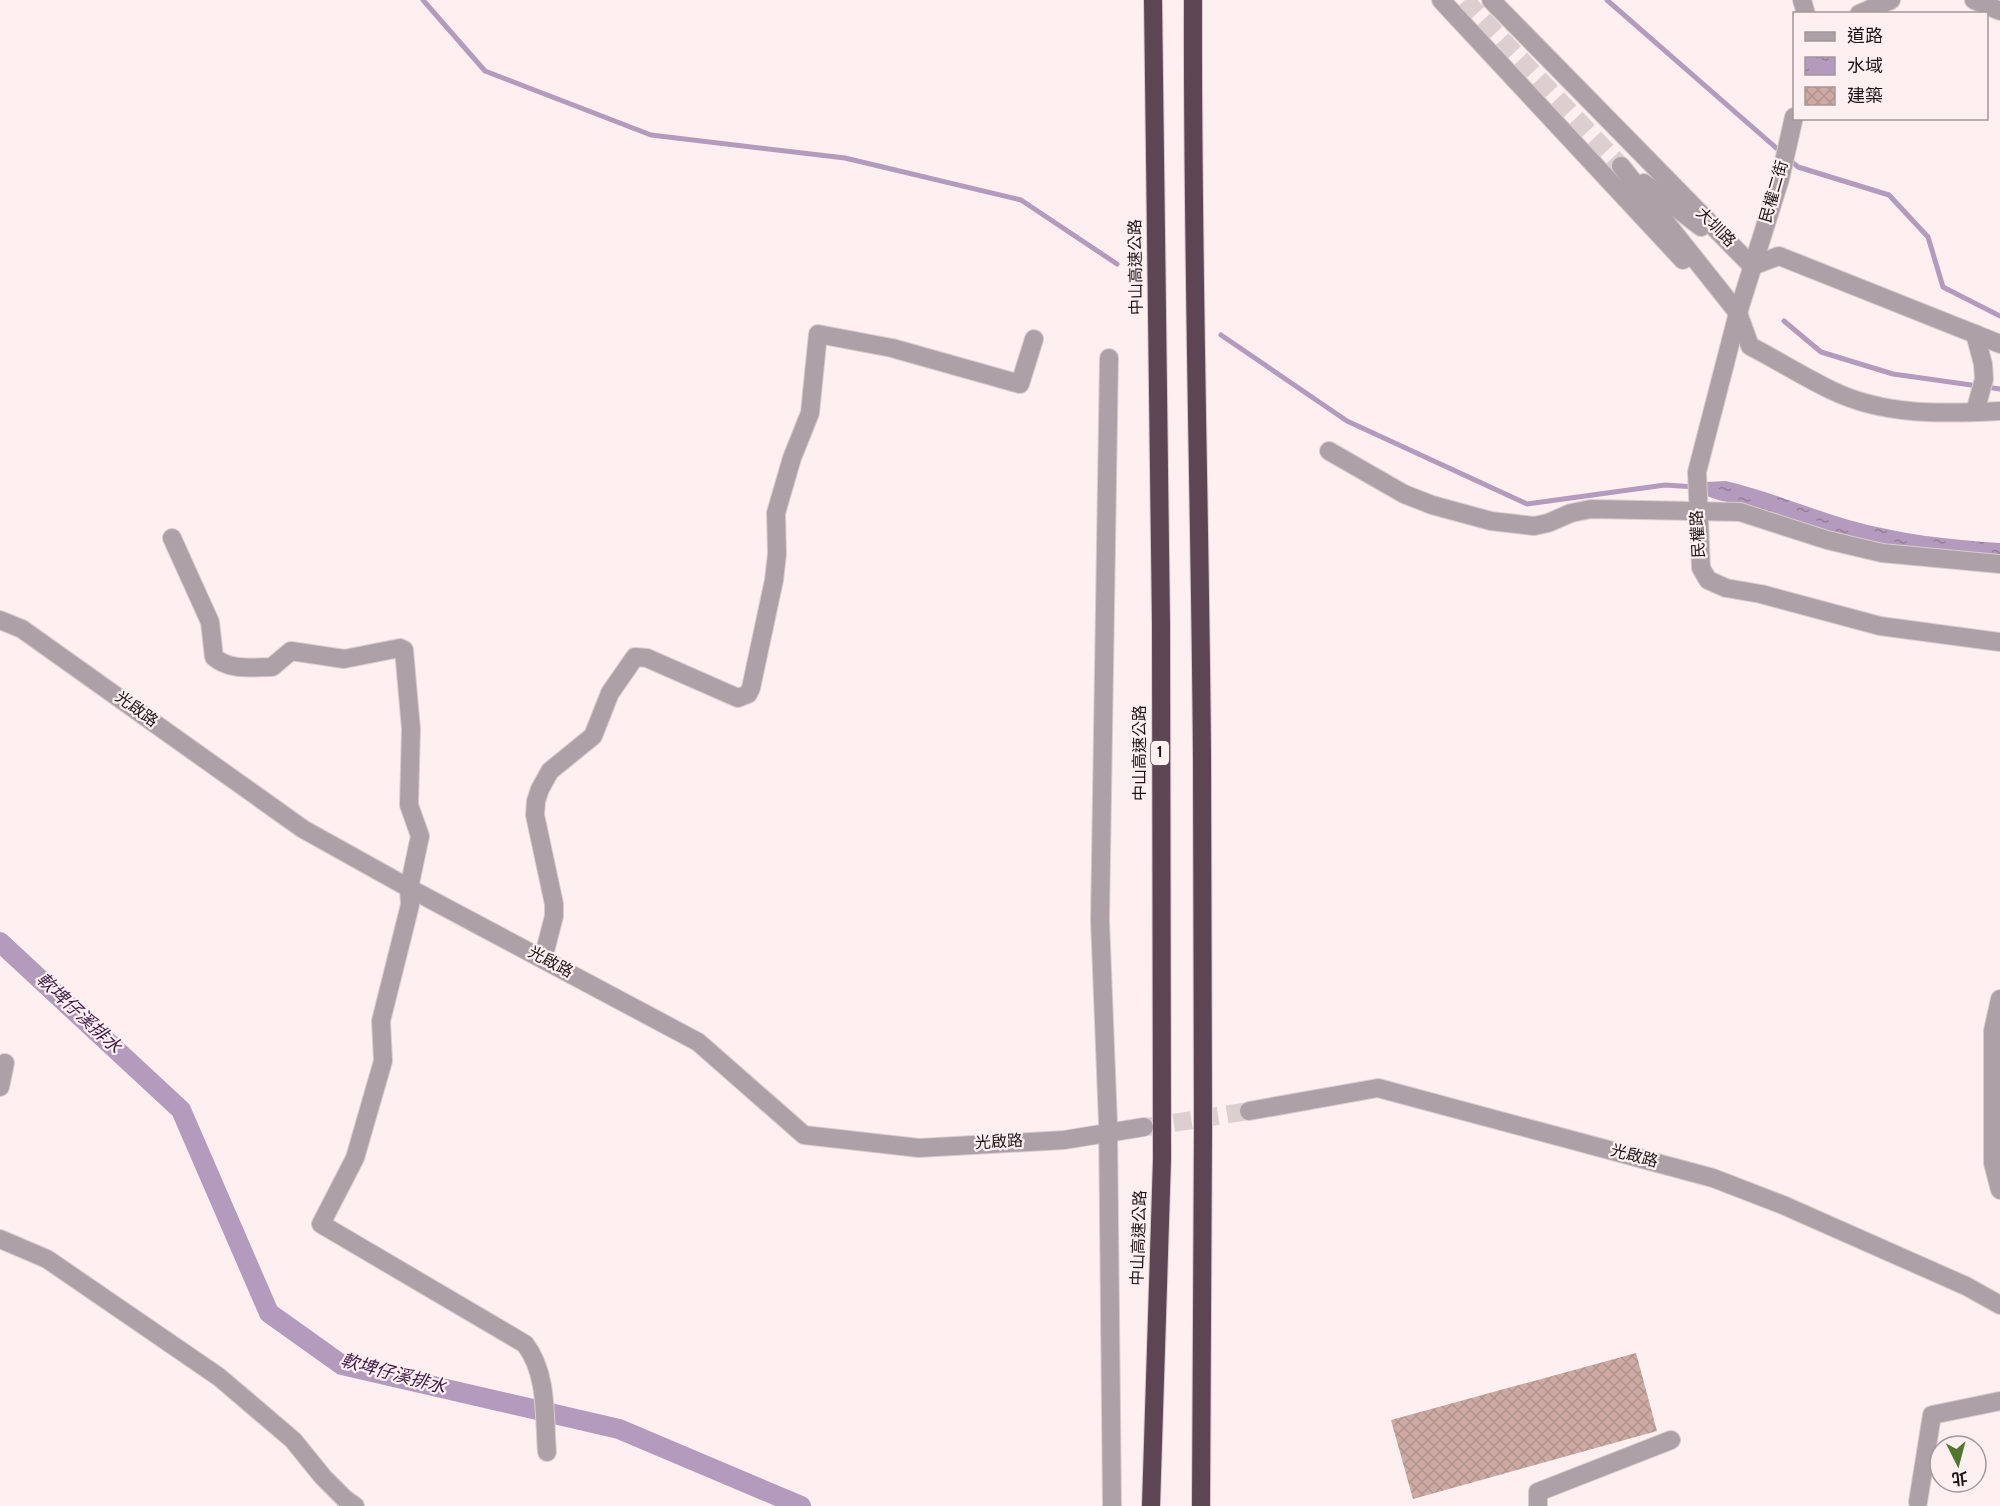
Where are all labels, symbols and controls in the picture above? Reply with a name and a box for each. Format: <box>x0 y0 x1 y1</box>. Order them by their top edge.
legend <box>1793 12 1988 120</box>
text: 道路 <box>1847 26 1883 49</box>
text: 水域 <box>1847 56 1883 79</box>
text: 建築 <box>1847 86 1883 109</box>
street label: 民權二街 <box>1757 158 1793 226</box>
street label: 大圳路 <box>1691 204 1739 252</box>
street label: 中山高速公路 <box>1126 219 1148 315</box>
street label: 民權路 <box>1688 510 1710 558</box>
street label: 光啟路 <box>111 688 161 732</box>
street label: 中山高速公路 <box>1131 705 1151 801</box>
road number: 1 <box>1151 741 1169 765</box>
street label: 光啟路 <box>524 943 576 983</box>
water label: 軟埤仔溪排水 <box>31 969 126 1060</box>
street label: 光啟路 <box>975 1132 1023 1154</box>
street label: 光啟路 <box>1608 1141 1660 1173</box>
street label: 中山高速公路 <box>1128 1190 1152 1286</box>
water label: 軟埤仔溪排水 <box>338 1350 449 1400</box>
north arrow <box>1928 1434 1988 1494</box>
text: 北 <box>1950 1466 1968 1488</box>

